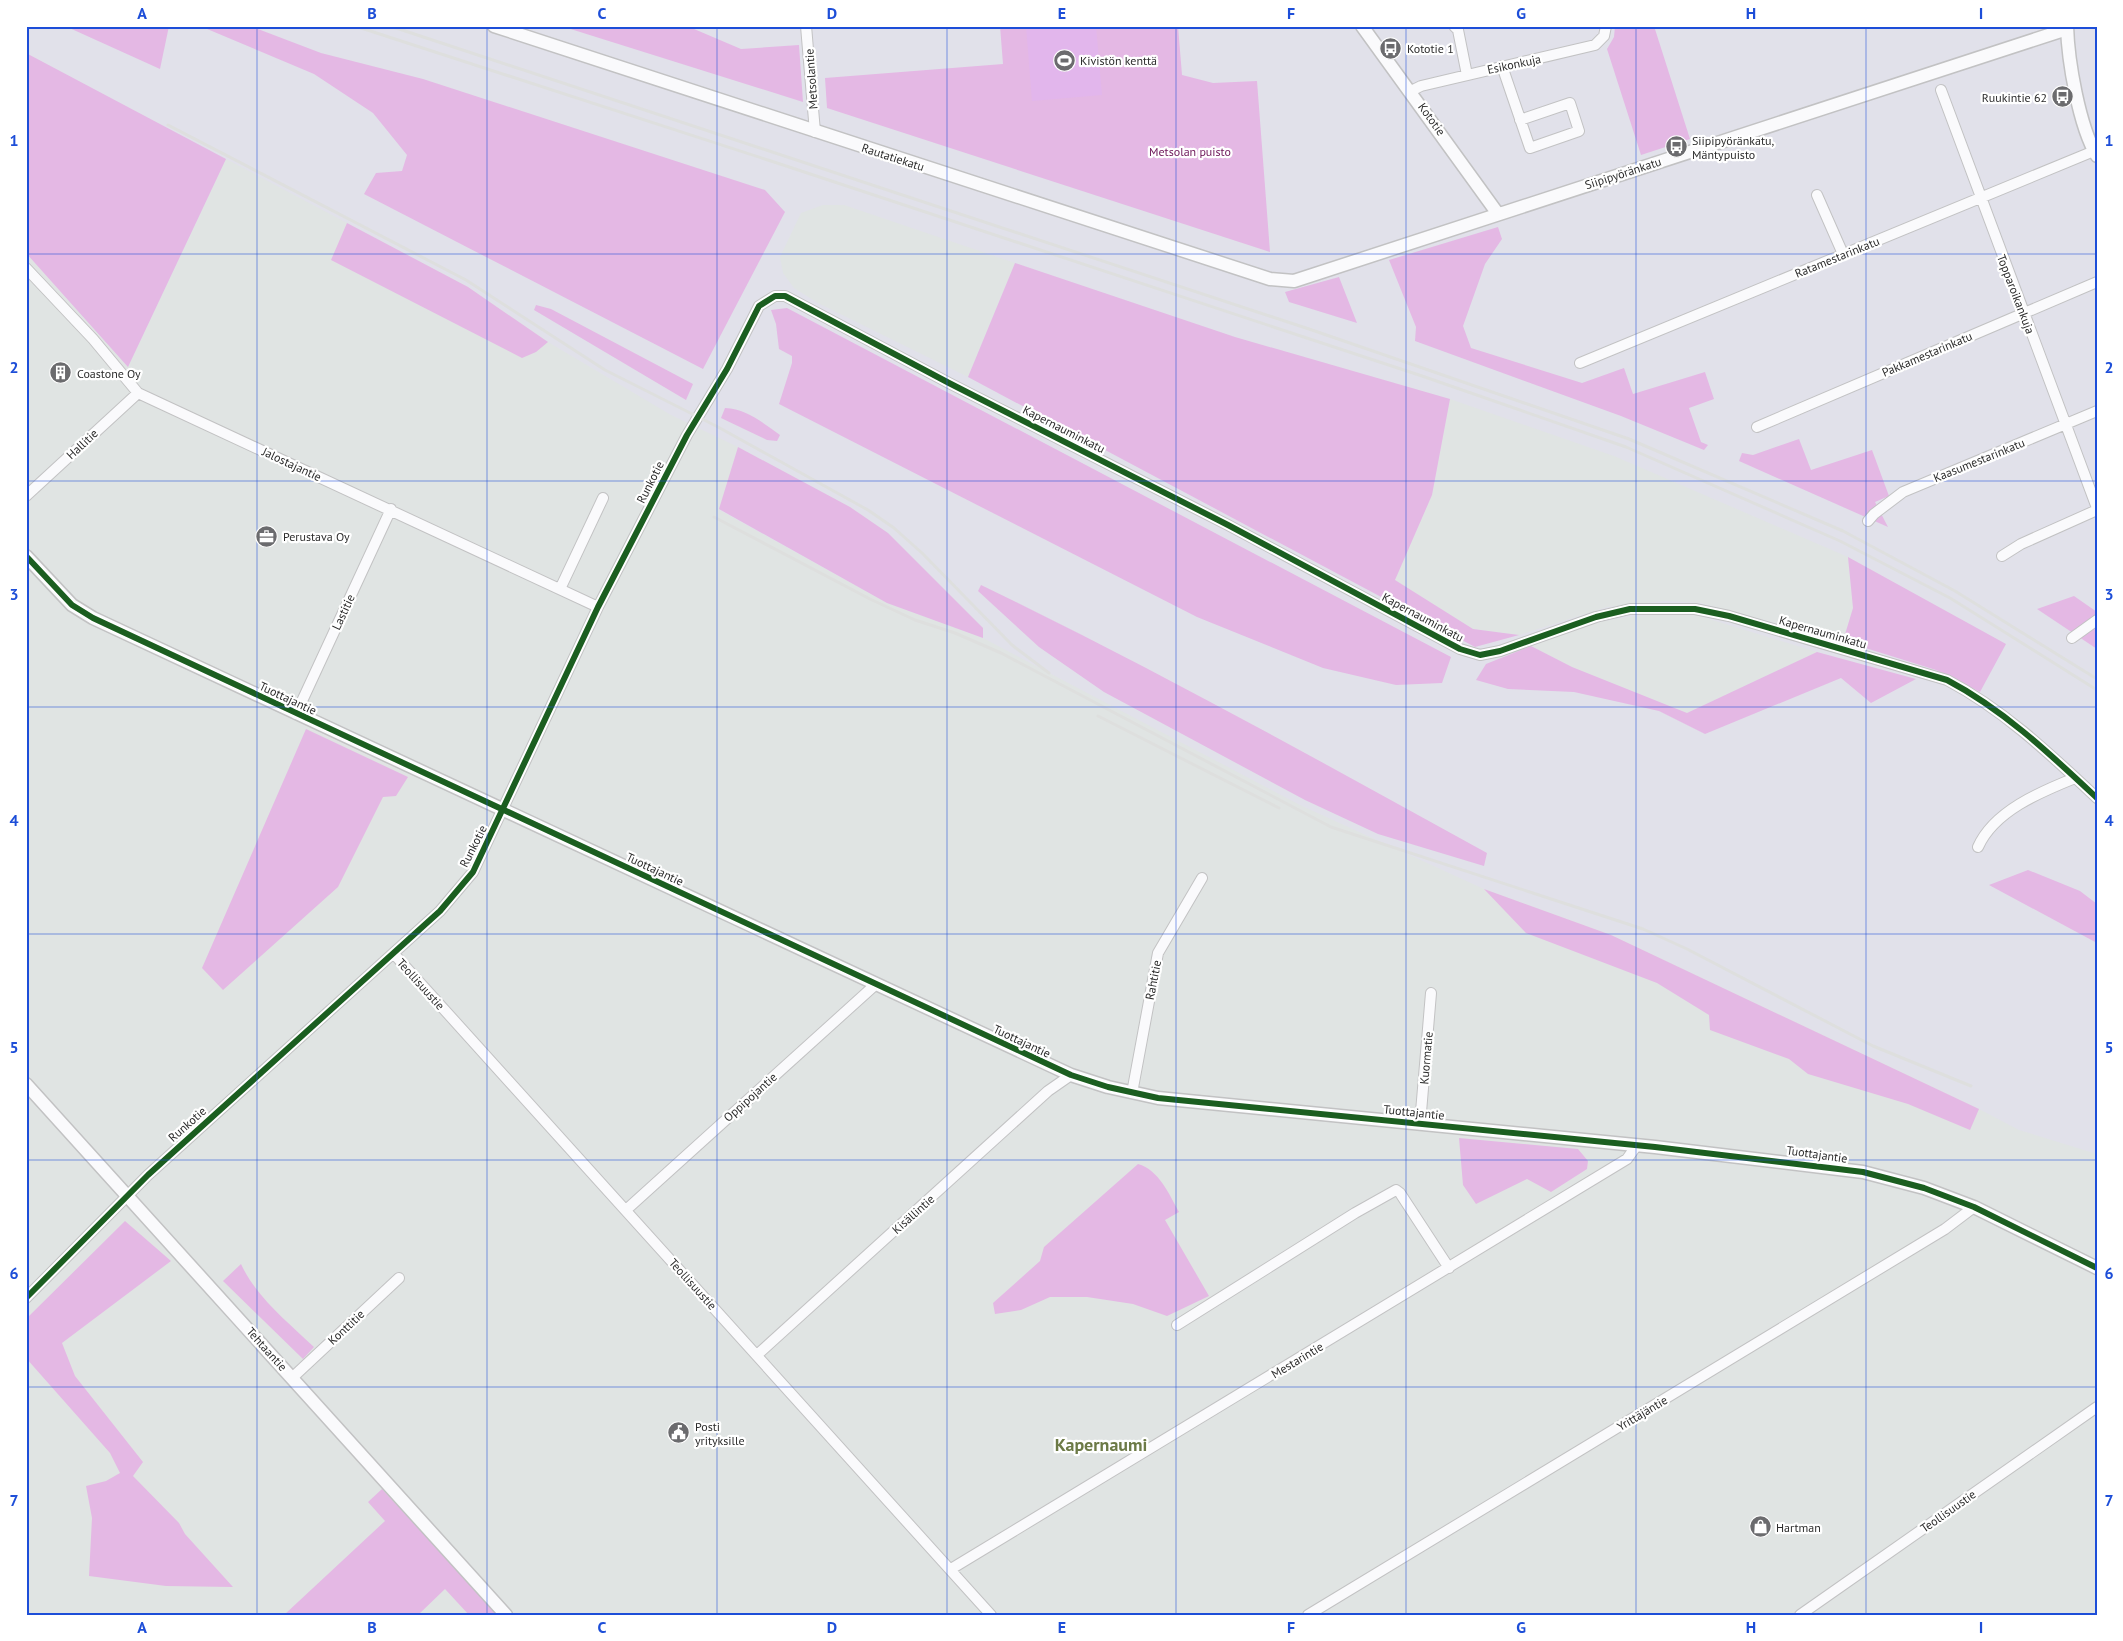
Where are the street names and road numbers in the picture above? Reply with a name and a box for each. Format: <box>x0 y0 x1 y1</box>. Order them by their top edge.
street label: Metsolantie <box>801 48 821 110</box>
street label: Esikonkuja <box>1486 51 1542 77</box>
street label: Kototie <box>1415 100 1449 138</box>
street label: Rautatiekatu <box>860 140 926 174</box>
street label: Siipipyöränkatu <box>1583 154 1663 192</box>
street label: Ratamestarinkatu <box>1792 233 1882 281</box>
street label: Topparoikankuja <box>1994 252 2038 336</box>
street label: Pakkamestarinkatu <box>1880 328 1974 380</box>
street label: Kapernauminkatu <box>1020 402 1108 456</box>
street label: Hallitie <box>63 426 101 462</box>
street label: Kaasumestarinkatu <box>1931 435 2027 485</box>
street label: Jalostajantie <box>259 443 324 484</box>
street label: Runkotie <box>633 458 667 506</box>
street label: Kapernauminkatu <box>1380 589 1466 645</box>
street label: Lastitie <box>328 592 358 632</box>
street label: Kapernauminkatu <box>1778 612 1868 652</box>
street label: Tuottajantie <box>257 678 319 718</box>
street label: Runkotie <box>456 822 490 870</box>
street label: Tuottajantie <box>624 849 686 889</box>
street label: Teollisuustie <box>394 955 448 1013</box>
street label: Rahtitie <box>1142 959 1164 1001</box>
street label: Tuottajantie <box>991 1021 1053 1061</box>
street label: Kuormatie <box>1416 1031 1436 1085</box>
street label: Oppipojantie <box>720 1069 780 1125</box>
street label: Tuottajantie <box>1383 1101 1445 1123</box>
street label: Runkotie <box>165 1103 209 1145</box>
street label: Tuottajantie <box>1786 1142 1848 1166</box>
street label: Kisällintie <box>889 1191 937 1237</box>
street label: Teollisuustie <box>666 1255 720 1313</box>
street label: Konttitie <box>325 1306 367 1348</box>
street label: Tehtaantie <box>243 1324 291 1374</box>
street label: Mestarintie <box>1268 1339 1326 1381</box>
street label: Yrittäjäntie <box>1614 1392 1670 1434</box>
street label: Teollisuustie <box>1917 1486 1979 1536</box>

